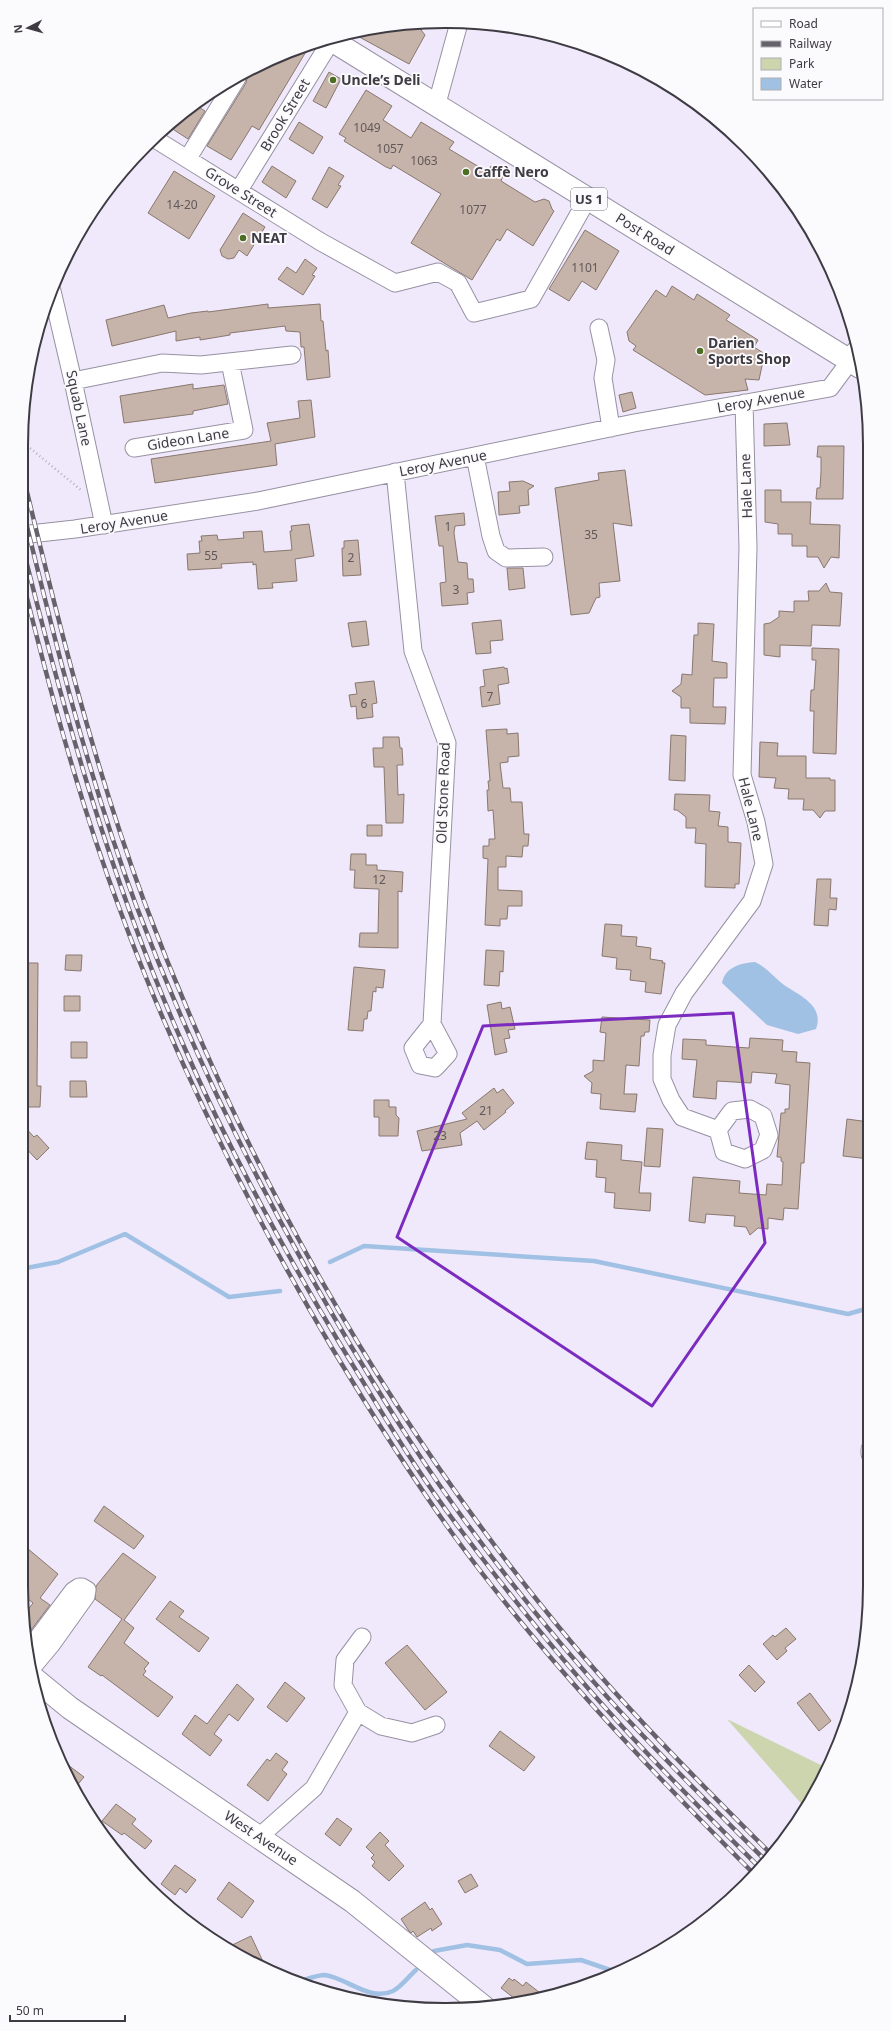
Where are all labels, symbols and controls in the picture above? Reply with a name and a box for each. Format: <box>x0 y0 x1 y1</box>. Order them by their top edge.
north arrow <box>8 8 48 48</box>
legend <box>753 8 883 100</box>
text: Road <box>789 15 818 32</box>
text: N <box>10 24 25 34</box>
text: Railway <box>789 35 833 52</box>
text: Park <box>789 55 815 72</box>
place label: Uncle’s Deli <box>341 70 421 89</box>
street label: Brook Street <box>255 75 314 155</box>
marker: Uncle’s Deli <box>328 75 338 85</box>
text: Water <box>789 75 823 92</box>
house number: 1049 <box>353 119 381 136</box>
house number: 1057 <box>376 140 404 157</box>
house number: 1063 <box>410 152 438 169</box>
street label: Grove Street <box>202 162 281 221</box>
place label: Caffè Nero <box>474 162 549 181</box>
marker: Caffè Nero <box>461 167 471 177</box>
road number: US 1 <box>571 188 607 210</box>
house number: 14-20 <box>166 196 198 213</box>
house number: 1077 <box>459 201 487 218</box>
street label: Post Road <box>612 208 678 259</box>
place label: NEAT <box>251 228 287 247</box>
marker: NEAT <box>238 233 248 243</box>
house number: 1101 <box>571 259 599 276</box>
place label: Darien Sports Shop <box>708 333 791 368</box>
marker: Darien Sports Shop <box>695 346 705 356</box>
street label: Squab Lane <box>62 368 97 448</box>
street label: Leroy Avenue <box>716 382 806 417</box>
street label: Gideon Lane <box>146 423 230 454</box>
street label: Leroy Avenue <box>397 445 488 480</box>
street label: Hale Lane <box>735 453 756 519</box>
street label: Leroy Avenue <box>79 505 169 538</box>
house number: 1 <box>445 518 451 535</box>
house number: 35 <box>584 526 598 543</box>
house number: 55 <box>204 547 218 564</box>
house number: 2 <box>348 549 355 566</box>
house number: 3 <box>453 581 460 598</box>
house number: 7 <box>487 688 494 705</box>
house number: 6 <box>361 695 368 712</box>
street label: Old Stone Road <box>431 742 454 844</box>
street label: Hale Lane <box>734 775 769 843</box>
house number: 12 <box>372 871 386 888</box>
house number: 21 <box>479 1102 493 1119</box>
house number: 23 <box>433 1127 447 1144</box>
street label: West Avenue <box>221 1806 302 1869</box>
scale bar <box>10 1997 125 2023</box>
text: 50 m <box>16 2002 44 2019</box>

